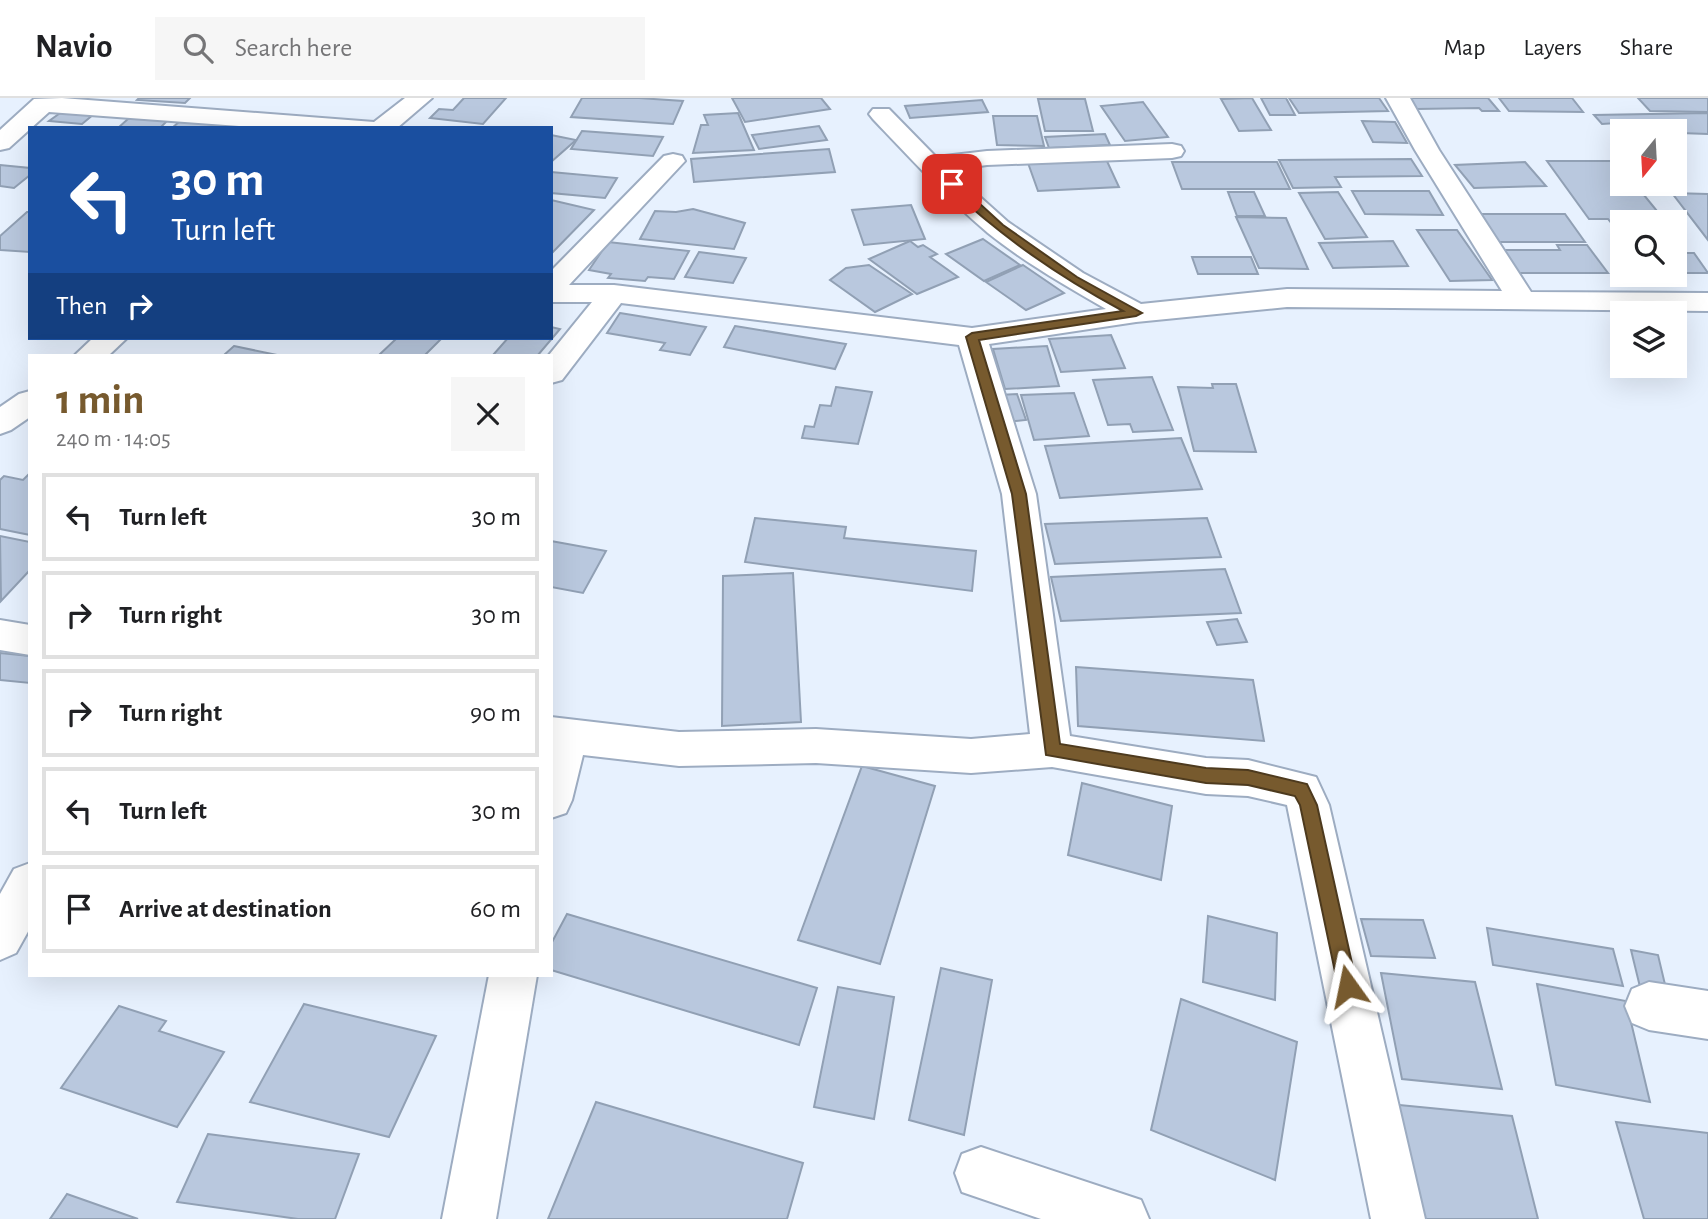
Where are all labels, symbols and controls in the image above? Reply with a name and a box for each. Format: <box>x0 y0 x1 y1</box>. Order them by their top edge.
search box <box>155 17 645 80</box>
icon: search <box>179 29 217 67</box>
text: Navio <box>35 31 113 64</box>
text: Search here <box>235 35 352 61</box>
text: Map <box>1443 36 1485 60</box>
text: Layers <box>1523 36 1582 60</box>
text: Share <box>1620 36 1673 60</box>
north arrow <box>1610 119 1687 196</box>
map controls <box>1610 119 1687 378</box>
icon: left <box>56 154 147 245</box>
pin <box>922 154 982 214</box>
text: 30 m <box>171 156 265 205</box>
icon: arrive <box>933 165 971 203</box>
button: search <box>1610 210 1687 287</box>
text: Turn left <box>171 214 275 246</box>
icon: right <box>121 287 159 325</box>
text: Then <box>56 293 107 319</box>
button: layers <box>1610 301 1687 378</box>
button: close <box>451 377 525 451</box>
text: 1 min <box>56 379 145 421</box>
text: 240 m · 14:05 <box>56 428 171 451</box>
icon: left <box>60 498 98 536</box>
text: Turn left <box>119 504 207 530</box>
text: 30 m <box>471 504 521 530</box>
icon: right <box>60 596 98 634</box>
text: Turn right <box>119 602 222 628</box>
text: 30 m <box>471 602 521 628</box>
icon: right <box>60 694 98 732</box>
text: Turn right <box>119 700 222 726</box>
text: 90 m <box>470 700 521 726</box>
icon: left <box>60 792 98 830</box>
text: Turn left <box>119 798 207 824</box>
text: 30 m <box>471 798 521 824</box>
icon: arrive <box>60 890 98 928</box>
text: Arrive at destination <box>119 896 332 922</box>
text: 60 m <box>470 896 521 922</box>
position arrow <box>1311 949 1385 1023</box>

